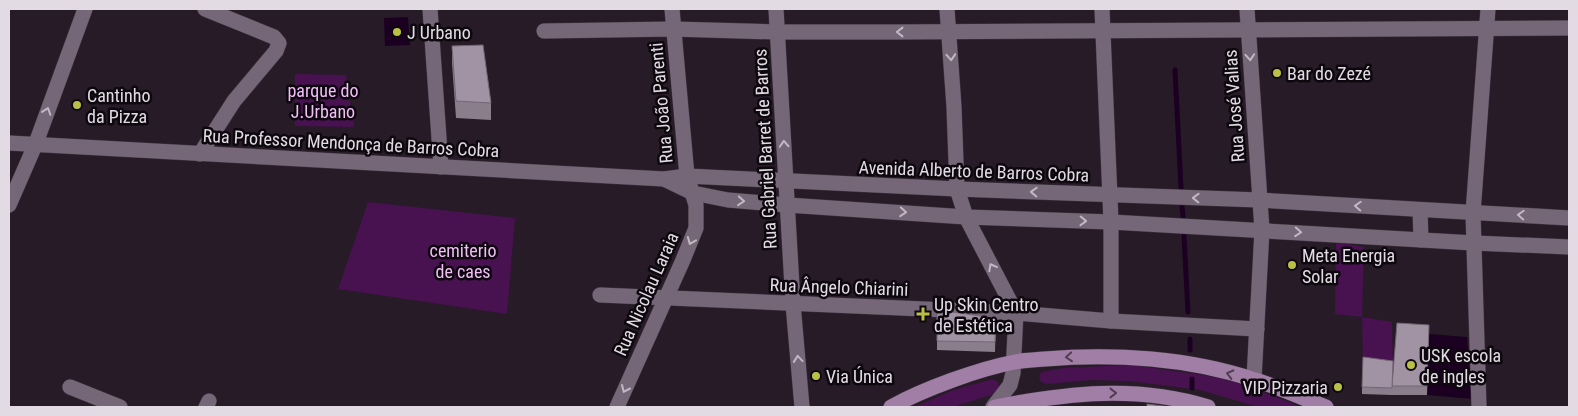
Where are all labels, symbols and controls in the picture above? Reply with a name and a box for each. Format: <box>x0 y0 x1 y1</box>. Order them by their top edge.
place label: J Urbano <box>407 22 471 43</box>
marker: J Urbano <box>391 26 403 38</box>
one-way arrow <box>896 27 904 37</box>
street label: Rua João Parenti <box>645 42 677 164</box>
street label: Rua Gabriel Barret de Barros <box>749 48 781 250</box>
street label: Rua José Valias <box>1220 49 1248 163</box>
one-way arrow <box>945 54 956 62</box>
one-way arrow <box>1244 54 1255 62</box>
place label: Bar do Zezé <box>1287 63 1371 84</box>
marker: Bar do Zezé <box>1271 67 1283 79</box>
park label: parque do J.Urbano <box>287 80 359 122</box>
place label: Cantinho da Pizza <box>87 85 150 127</box>
marker: Cantinho da Pizza <box>71 99 83 111</box>
one-way arrow <box>41 108 51 116</box>
street label: Rua Professor Mendonça de Barros Cobra <box>202 125 500 161</box>
one-way arrow <box>778 140 789 148</box>
street label: Avenida Alberto de Barros Cobra <box>858 156 1090 186</box>
one-way arrow <box>1029 187 1037 198</box>
one-way arrow <box>1192 193 1200 203</box>
one-way arrow <box>737 195 745 206</box>
one-way arrow <box>1354 201 1362 212</box>
one-way arrow <box>899 207 907 218</box>
one-way arrow <box>1516 210 1524 221</box>
one-way arrow <box>1079 216 1087 227</box>
one-way arrow <box>1294 227 1302 238</box>
street label: Rua Nicolau Laraia <box>609 229 683 359</box>
one-way arrow <box>686 236 696 244</box>
park label: cemiterio de caes <box>430 240 496 282</box>
place label: Meta Energia Solar <box>1302 245 1395 287</box>
marker: Meta Energia Solar <box>1286 259 1298 271</box>
one-way arrow <box>988 263 998 272</box>
street label: Rua Ângelo Chiarini <box>769 274 909 300</box>
place label: Up Skin Centro de Estética <box>934 294 1039 336</box>
marker: Up Skin Centro de Estética <box>916 307 930 321</box>
place label: USK escola de ingles <box>1421 345 1501 387</box>
one-way arrow <box>1065 351 1073 362</box>
one-way arrow <box>793 354 804 362</box>
marker: USK escola de ingles <box>1405 359 1417 371</box>
place label: Via Única <box>826 366 893 387</box>
one-way arrow <box>1227 369 1235 379</box>
marker: Via Única <box>810 370 822 382</box>
place label: VIP Pizzaria <box>1243 377 1328 398</box>
marker: VIP Pizzaria <box>1332 381 1344 393</box>
one-way arrow <box>620 384 631 393</box>
one-way arrow <box>1110 388 1117 398</box>

